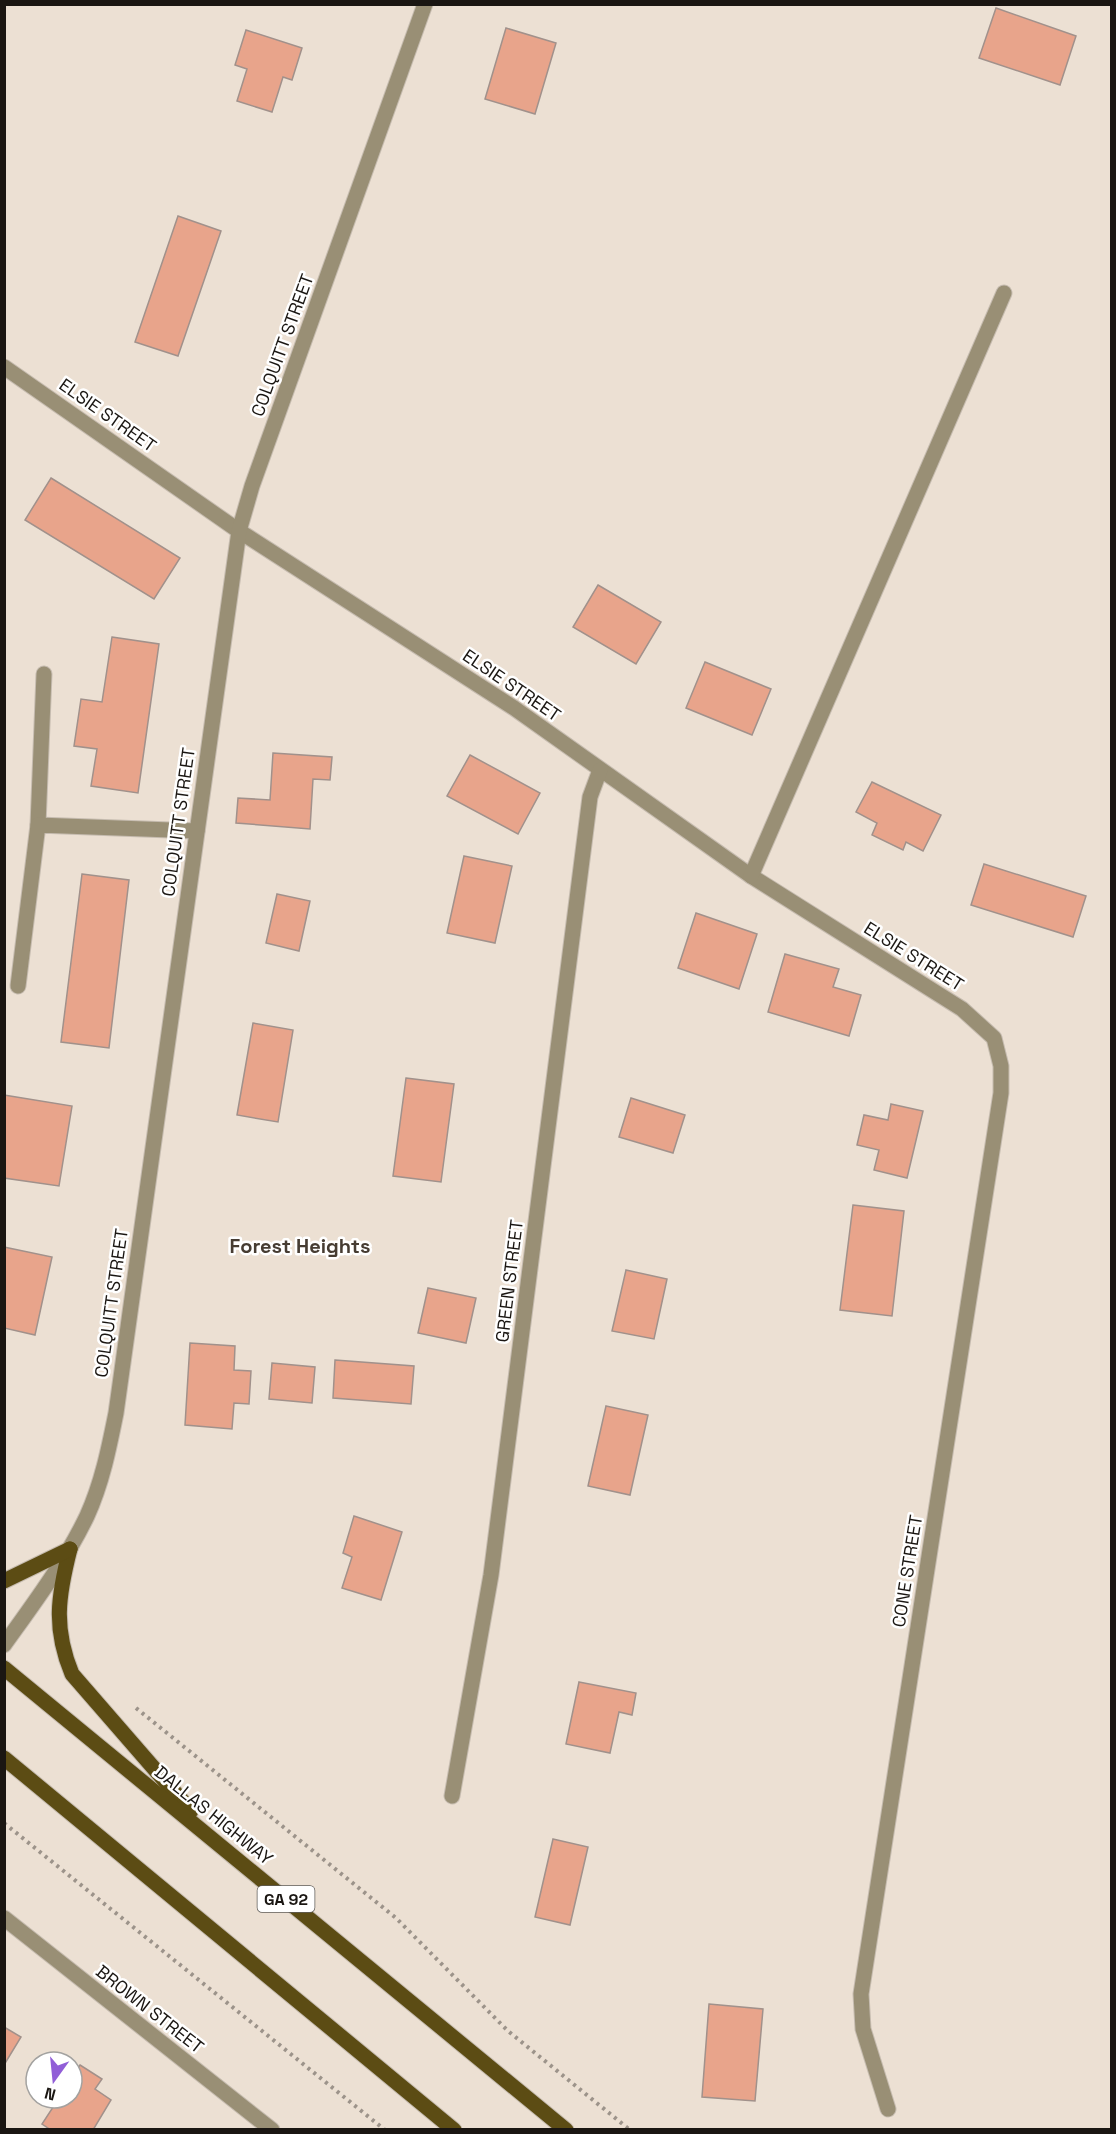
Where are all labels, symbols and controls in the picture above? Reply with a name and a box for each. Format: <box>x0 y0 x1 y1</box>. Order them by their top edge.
street label: COLQUITT STREET <box>246 270 319 419</box>
street label: ELSIE STREET <box>55 373 161 457</box>
street label: ELSIE STREET <box>459 644 566 726</box>
street label: COLQUITT STREET <box>156 746 200 898</box>
street label: ELSIE STREET <box>860 916 969 996</box>
street label: GREEN STREET <box>490 1218 528 1344</box>
street label: COLQUITT STREET <box>89 1227 133 1379</box>
district label: Forest Heights <box>230 1233 370 1259</box>
street label: CONE STREET <box>887 1513 927 1629</box>
street label: DALLAS HIGHWAY <box>150 1760 278 1870</box>
road number: GA 92 <box>258 1886 314 1912</box>
street label: BROWN STREET <box>91 1960 209 2059</box>
north arrow <box>24 2050 84 2110</box>
text: N <box>42 2082 58 2106</box>

